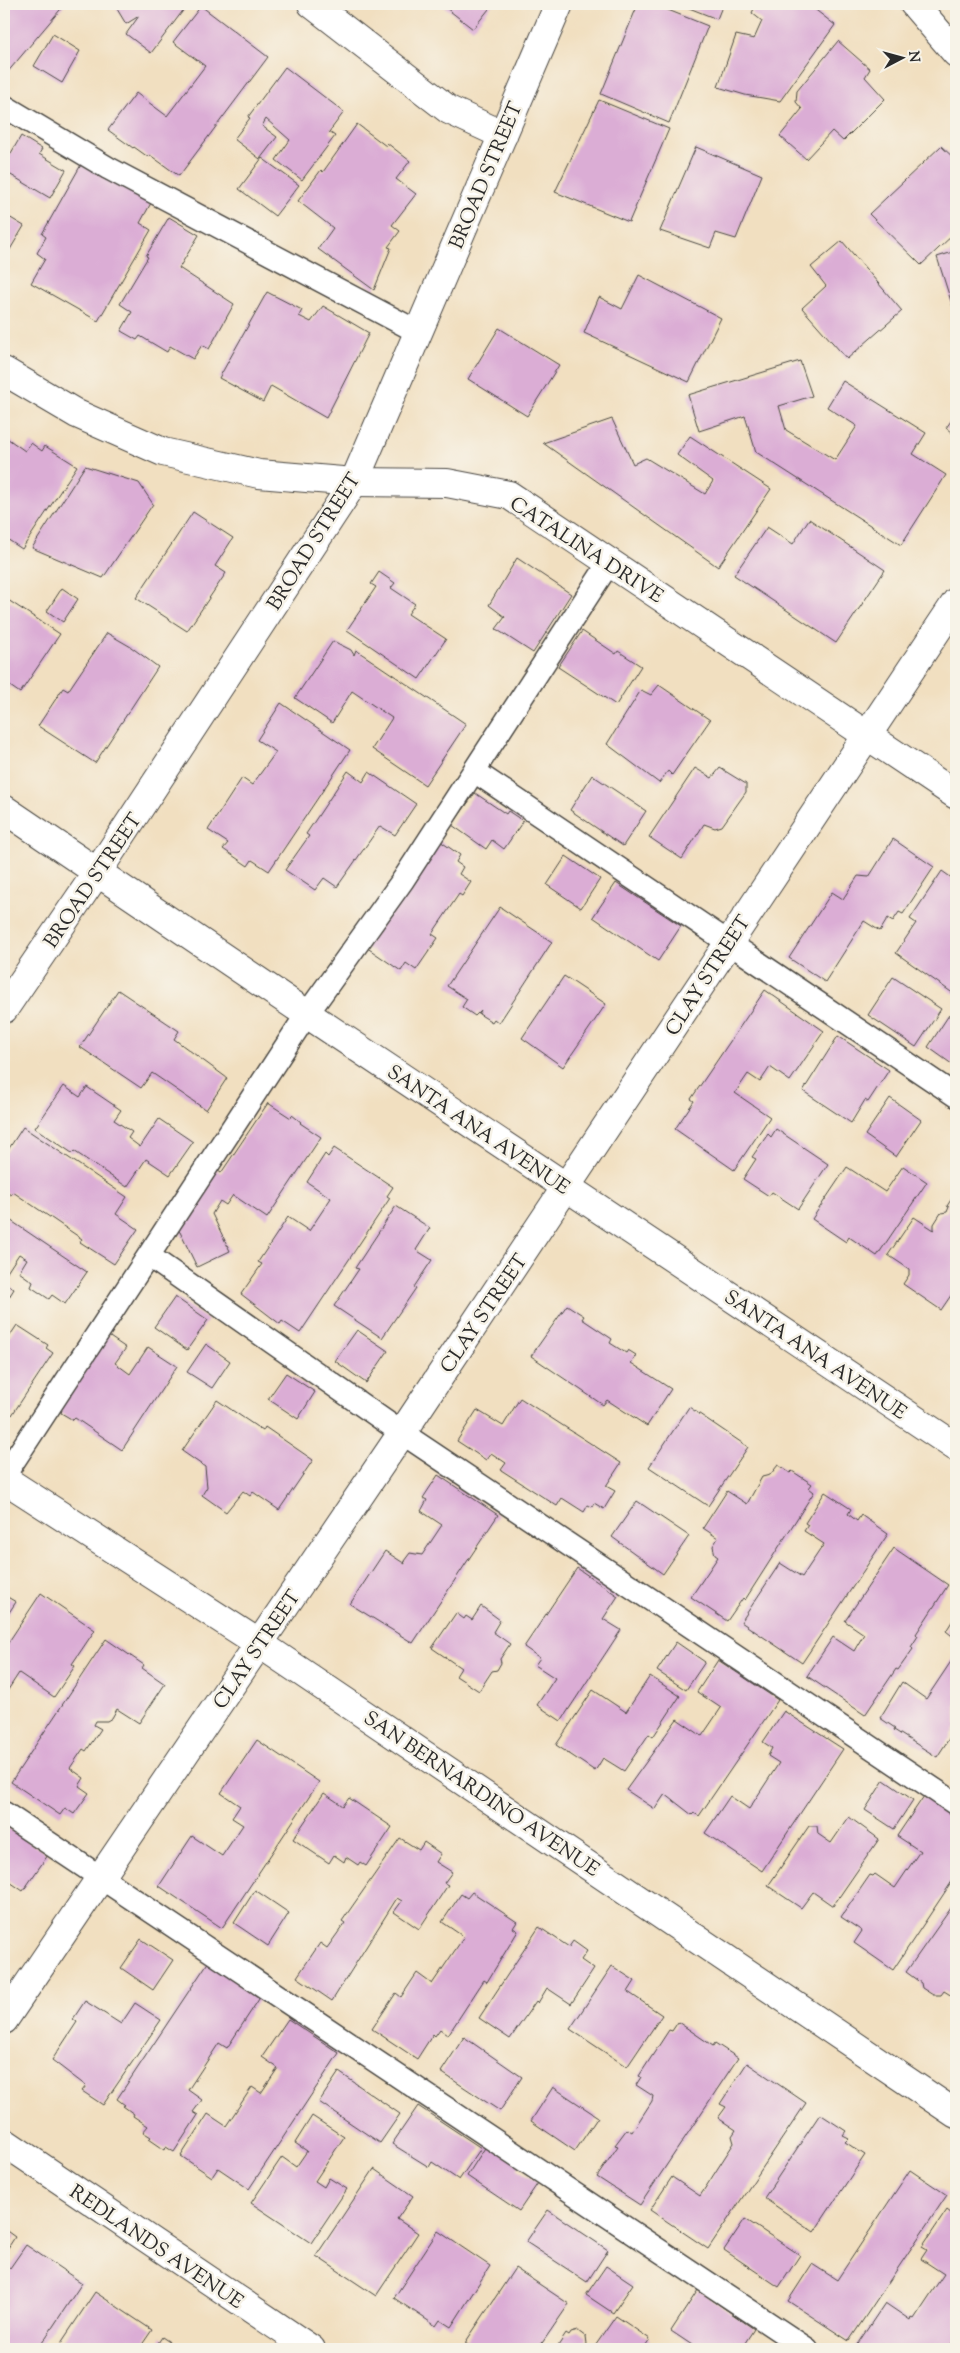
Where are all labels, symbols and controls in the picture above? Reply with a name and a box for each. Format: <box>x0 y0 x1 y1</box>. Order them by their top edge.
north arrow <box>878 32 928 82</box>
text: N <box>902 50 923 63</box>
street label: BROAD STREET <box>443 98 531 254</box>
street label: BROAD STREET <box>261 468 369 617</box>
street label: CATALINA DRIVE <box>503 490 668 612</box>
street label: BROAD STREET <box>38 808 150 955</box>
street label: CLAY STREET <box>659 910 759 1042</box>
street label: SANTA ANA AVENUE <box>380 1059 575 1203</box>
street label: CLAY STREET <box>434 1249 536 1380</box>
street label: SANTA ANA AVENUE <box>717 1284 912 1428</box>
street label: CLAY STREET <box>207 1585 309 1716</box>
street label: SAN BERNARDINO AVENUE <box>357 1705 604 1885</box>
street label: REDLANDS AVENUE <box>63 2179 248 2317</box>

